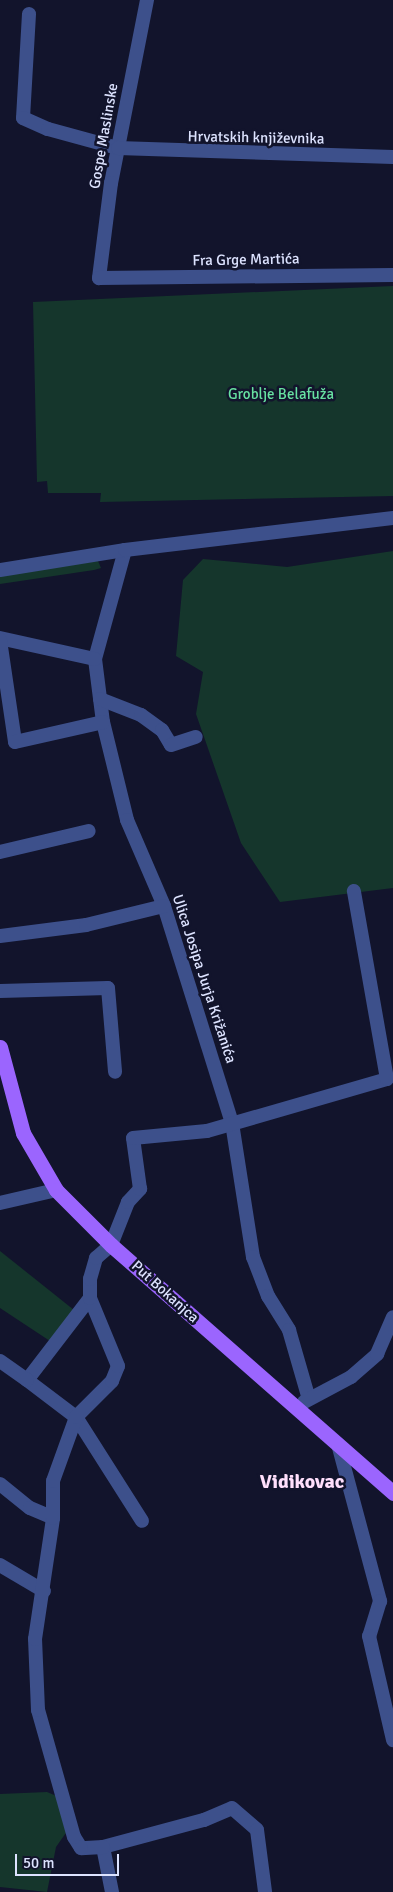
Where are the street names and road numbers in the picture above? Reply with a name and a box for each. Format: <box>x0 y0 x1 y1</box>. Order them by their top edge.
street label: Gospe Maslinske <box>86 82 122 190</box>
street label: Hrvatskih književnika <box>187 128 325 148</box>
street label: Fra Grge Martića <box>192 250 300 270</box>
street label: Ulica Josipa Jurja Križanića <box>168 892 240 1066</box>
street label: Put Bokanjca <box>128 1257 202 1327</box>

